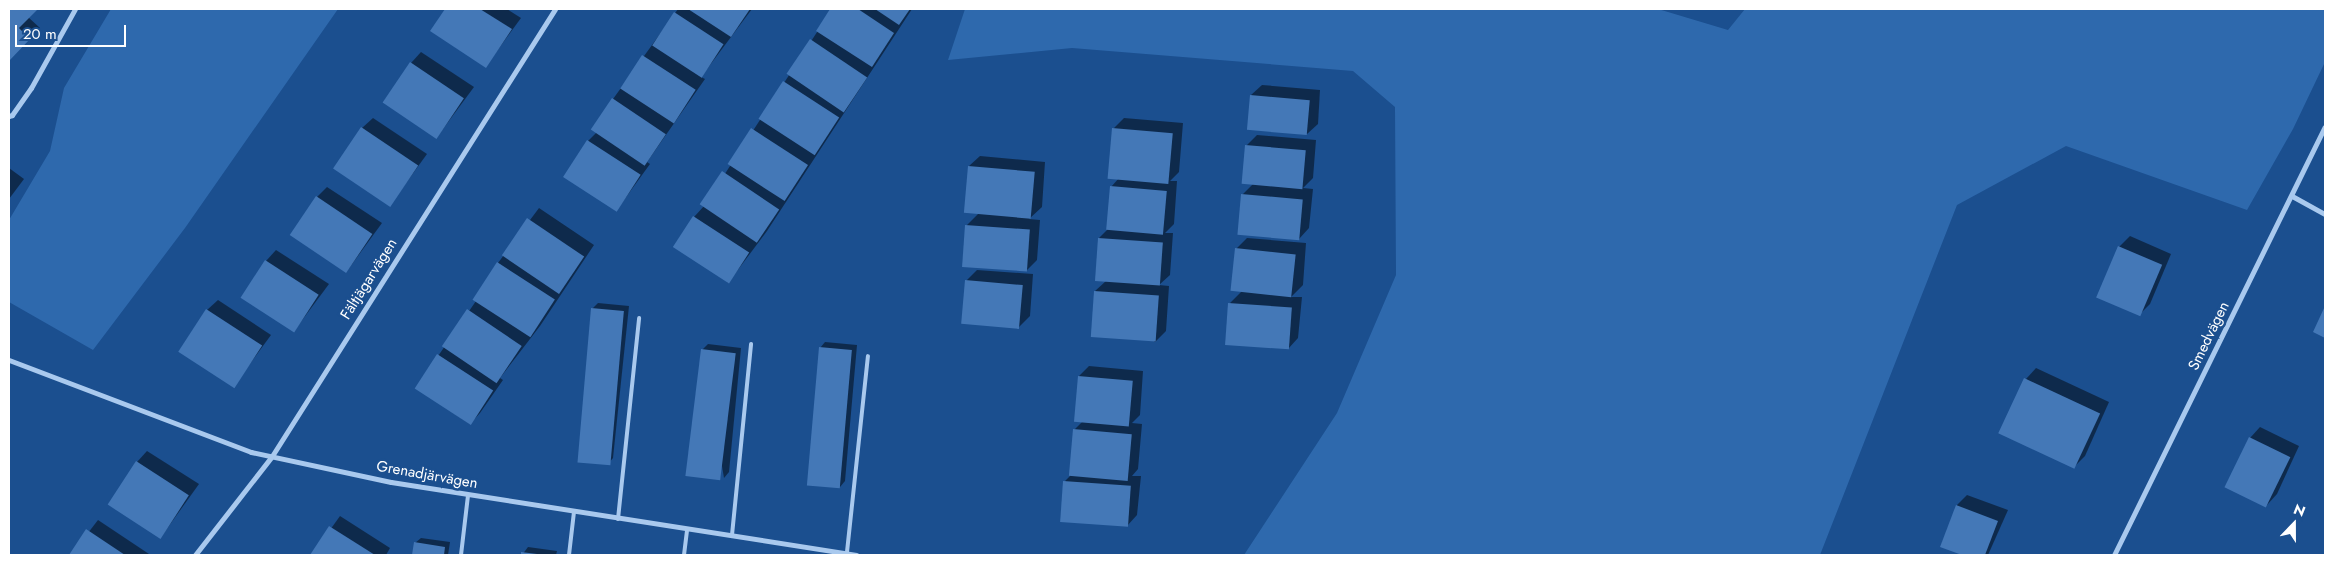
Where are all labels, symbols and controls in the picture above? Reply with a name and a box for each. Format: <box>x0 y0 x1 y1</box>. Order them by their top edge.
scale bar <box>18 15 129 47</box>
text: 20 m <box>23 23 57 45</box>
street label: Fältjägarvägen <box>337 235 401 323</box>
street label: Smedvägen <box>2185 299 2233 373</box>
street label: Grenadjärvägen <box>375 457 479 493</box>
north arrow <box>2269 499 2319 549</box>
text: N <box>2291 499 2309 521</box>

